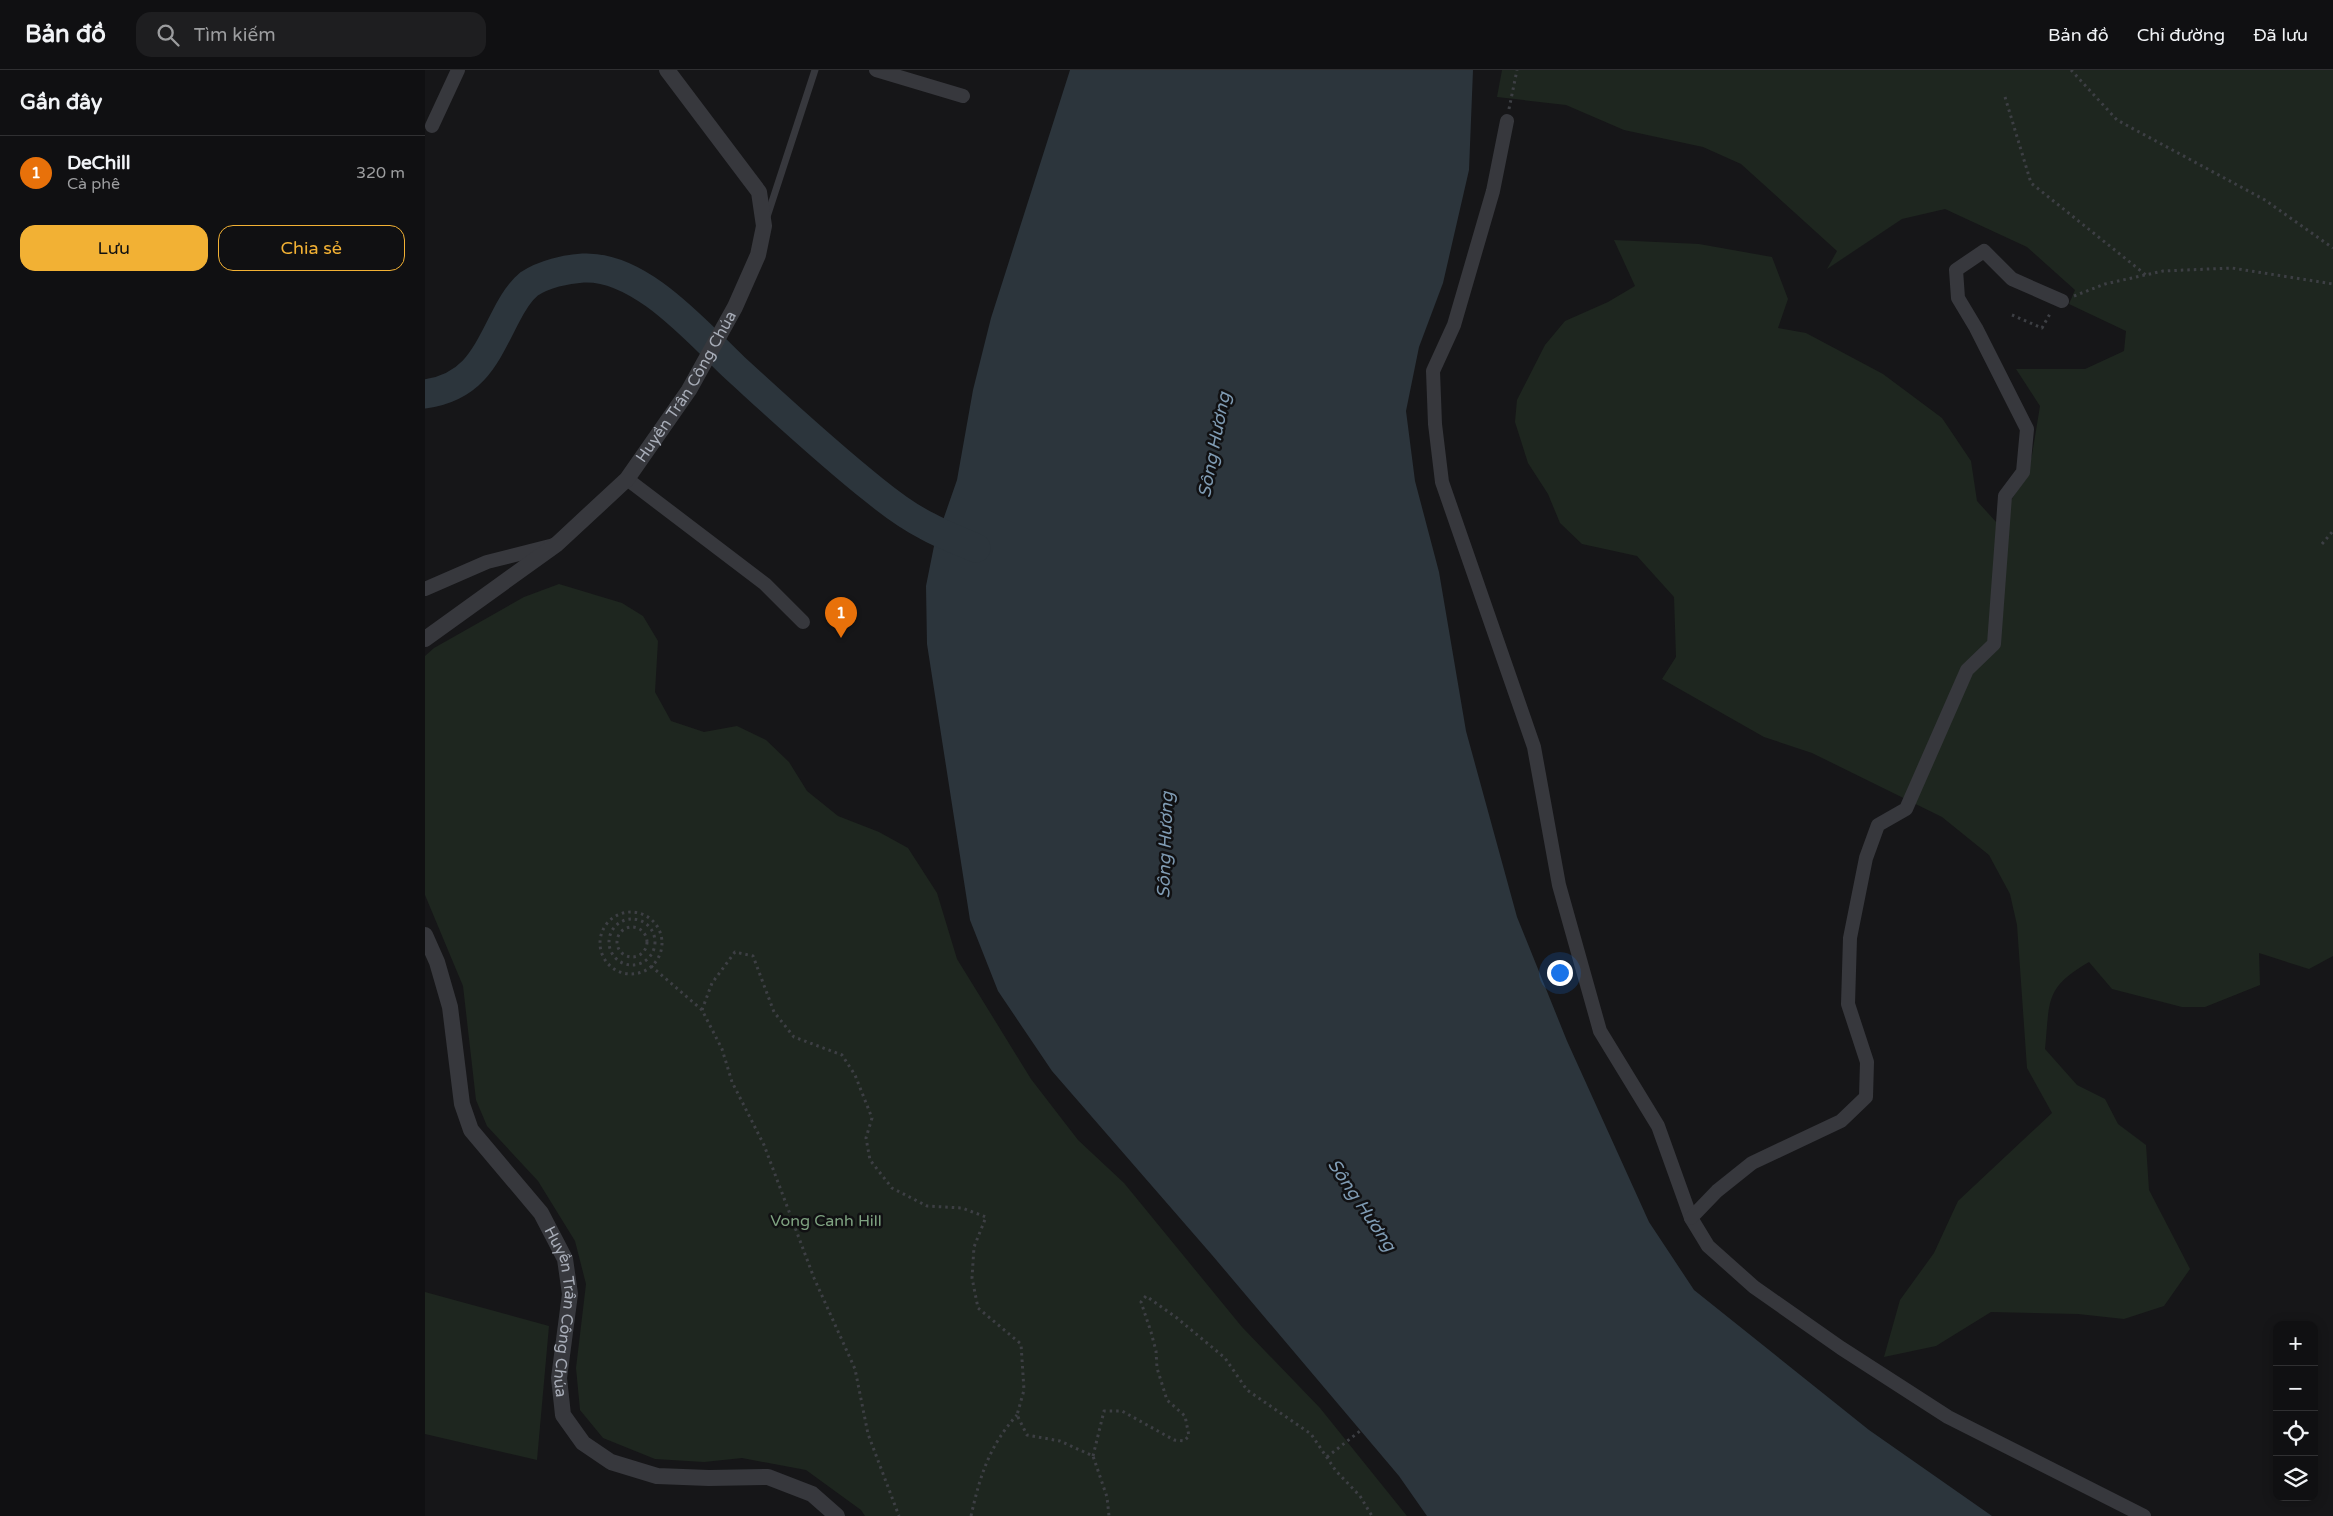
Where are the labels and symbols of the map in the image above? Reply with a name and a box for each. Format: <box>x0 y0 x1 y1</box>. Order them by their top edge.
street label: Huyền Trân Công Chúa <box>632 307 741 466</box>
water label: Sông Hương <box>1193 389 1235 500</box>
pin: 1 <box>825 597 857 638</box>
water label: Sông Hương <box>1152 790 1178 899</box>
your location <box>1547 960 1573 986</box>
water label: Sông Hương <box>1323 1155 1402 1257</box>
park label: Vong Canh Hill <box>770 1211 882 1231</box>
street label: Huyền Trân Công Chúa <box>540 1223 580 1398</box>

